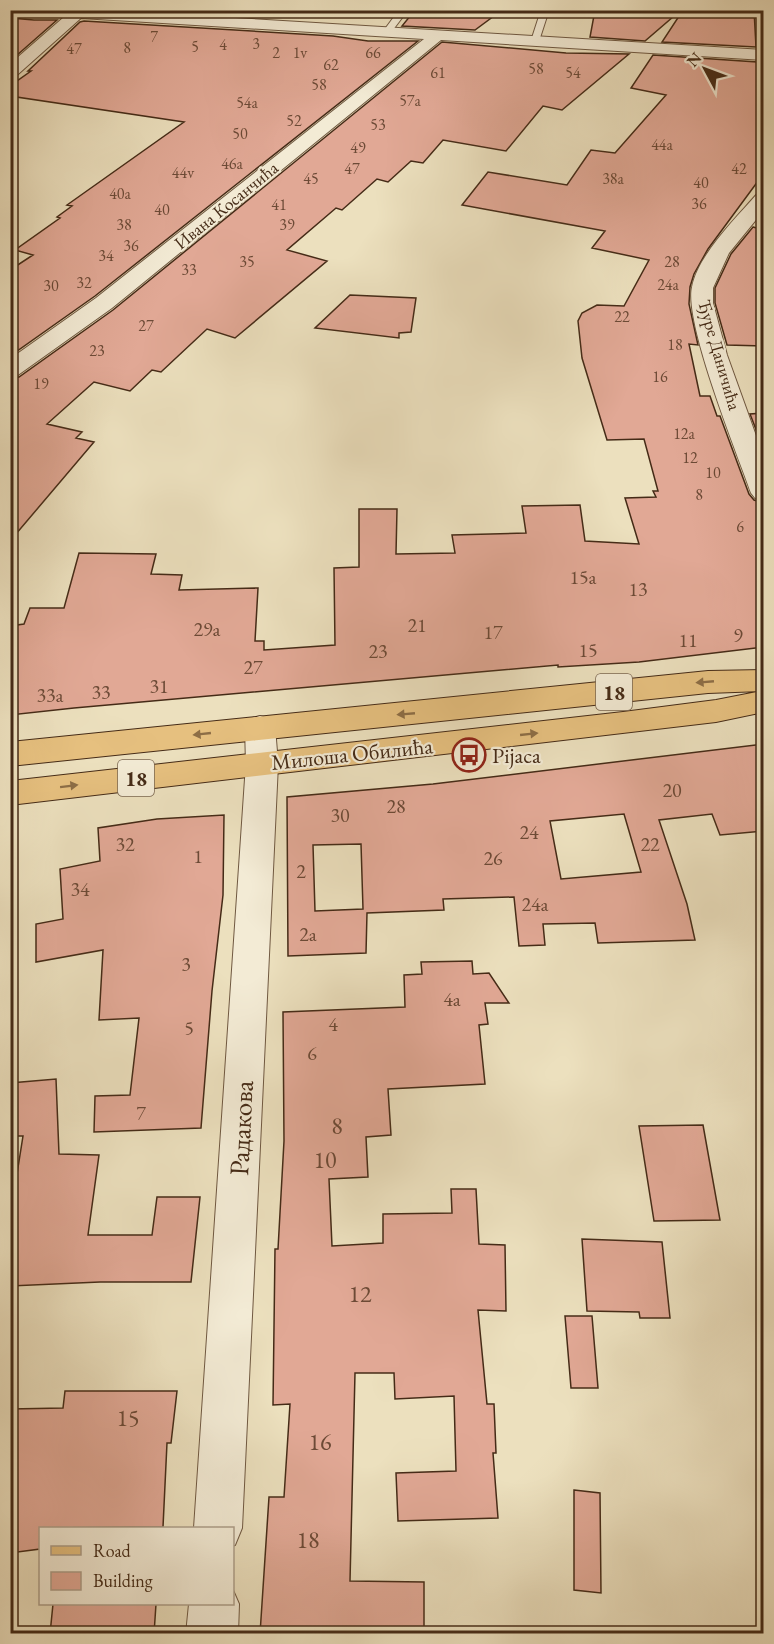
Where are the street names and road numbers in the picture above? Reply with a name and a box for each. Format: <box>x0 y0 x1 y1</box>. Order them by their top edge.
street label: Ивана Косанчића <box>169 155 283 254</box>
street label: Ђуре Даничића <box>693 297 747 414</box>
road number: 18 <box>596 674 632 710</box>
street label: Милоша Обилића <box>270 731 435 777</box>
road number: 18 <box>118 760 154 796</box>
street label: Радакова <box>221 1079 261 1177</box>

